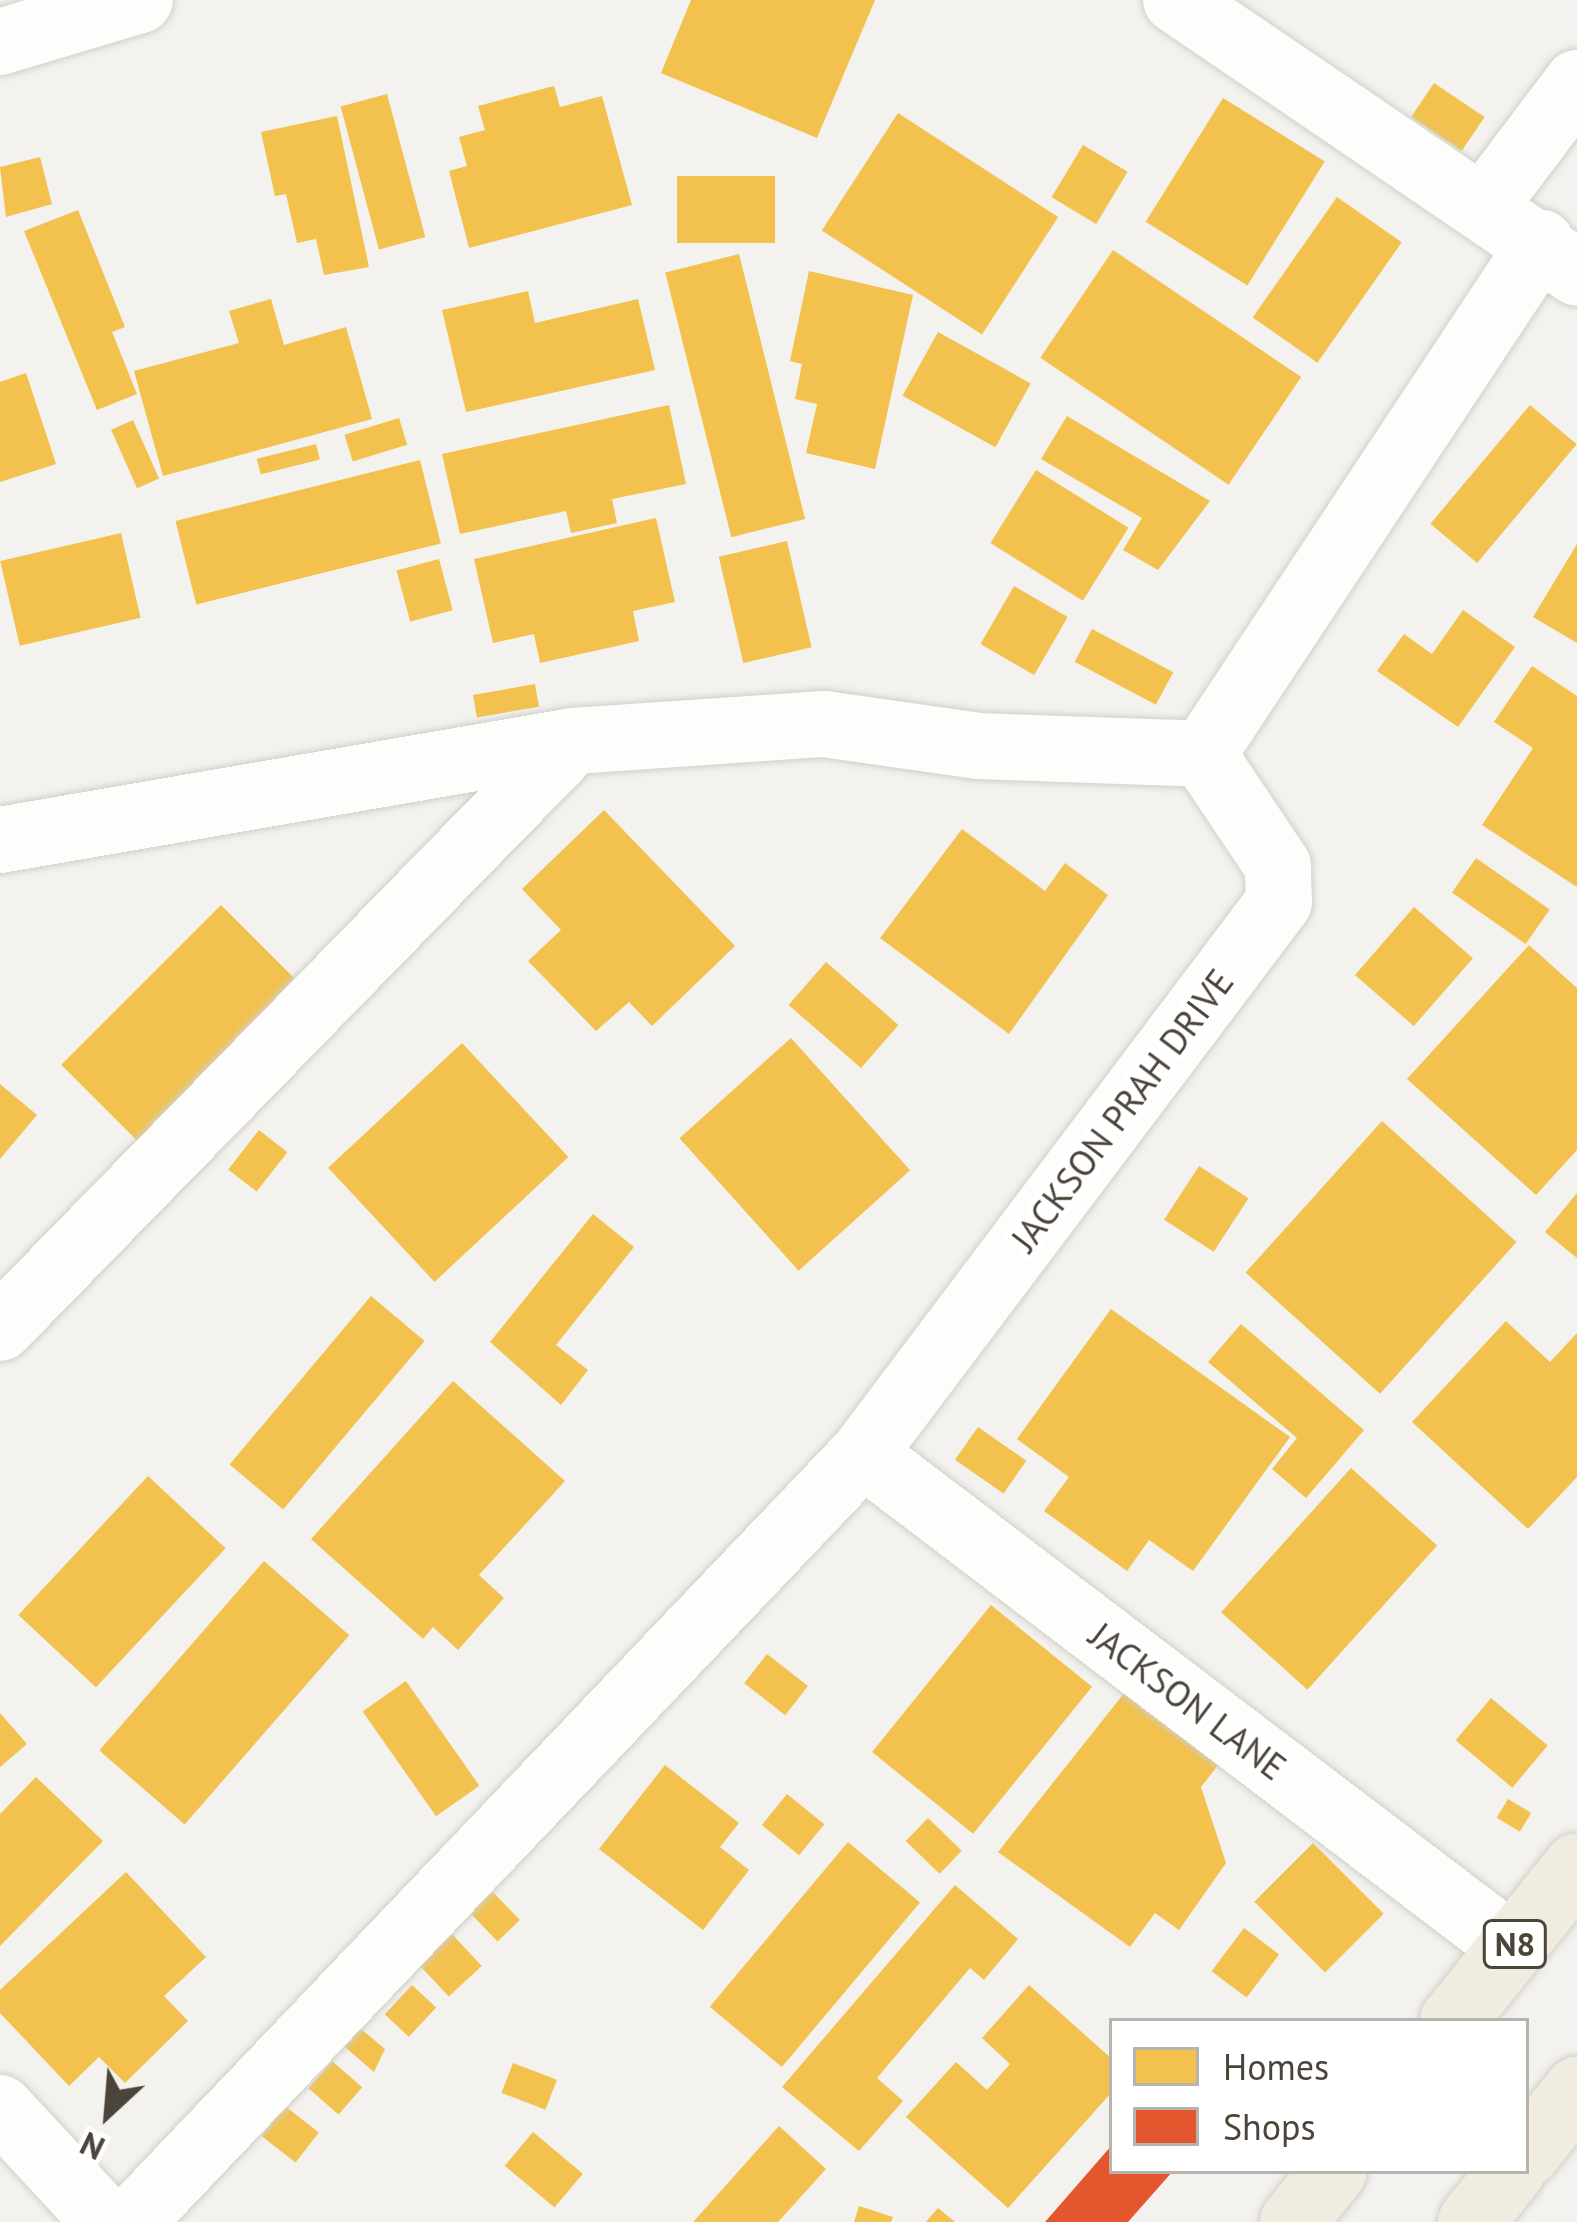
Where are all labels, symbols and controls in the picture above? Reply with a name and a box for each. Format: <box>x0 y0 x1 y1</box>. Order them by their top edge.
street label: JACKSON PRAH DRIVE <box>1002 961 1242 1259</box>
street label: JACKSON LANE <box>1082 1613 1294 1789</box>
road number: N8 <box>1482 1917 1548 1971</box>
legend <box>1109 2018 1529 2174</box>
text: Homes <box>1223 2043 1329 2090</box>
north arrow <box>48 2054 168 2174</box>
text: Shops <box>1223 2103 1316 2150</box>
text: N <box>73 2123 111 2171</box>

